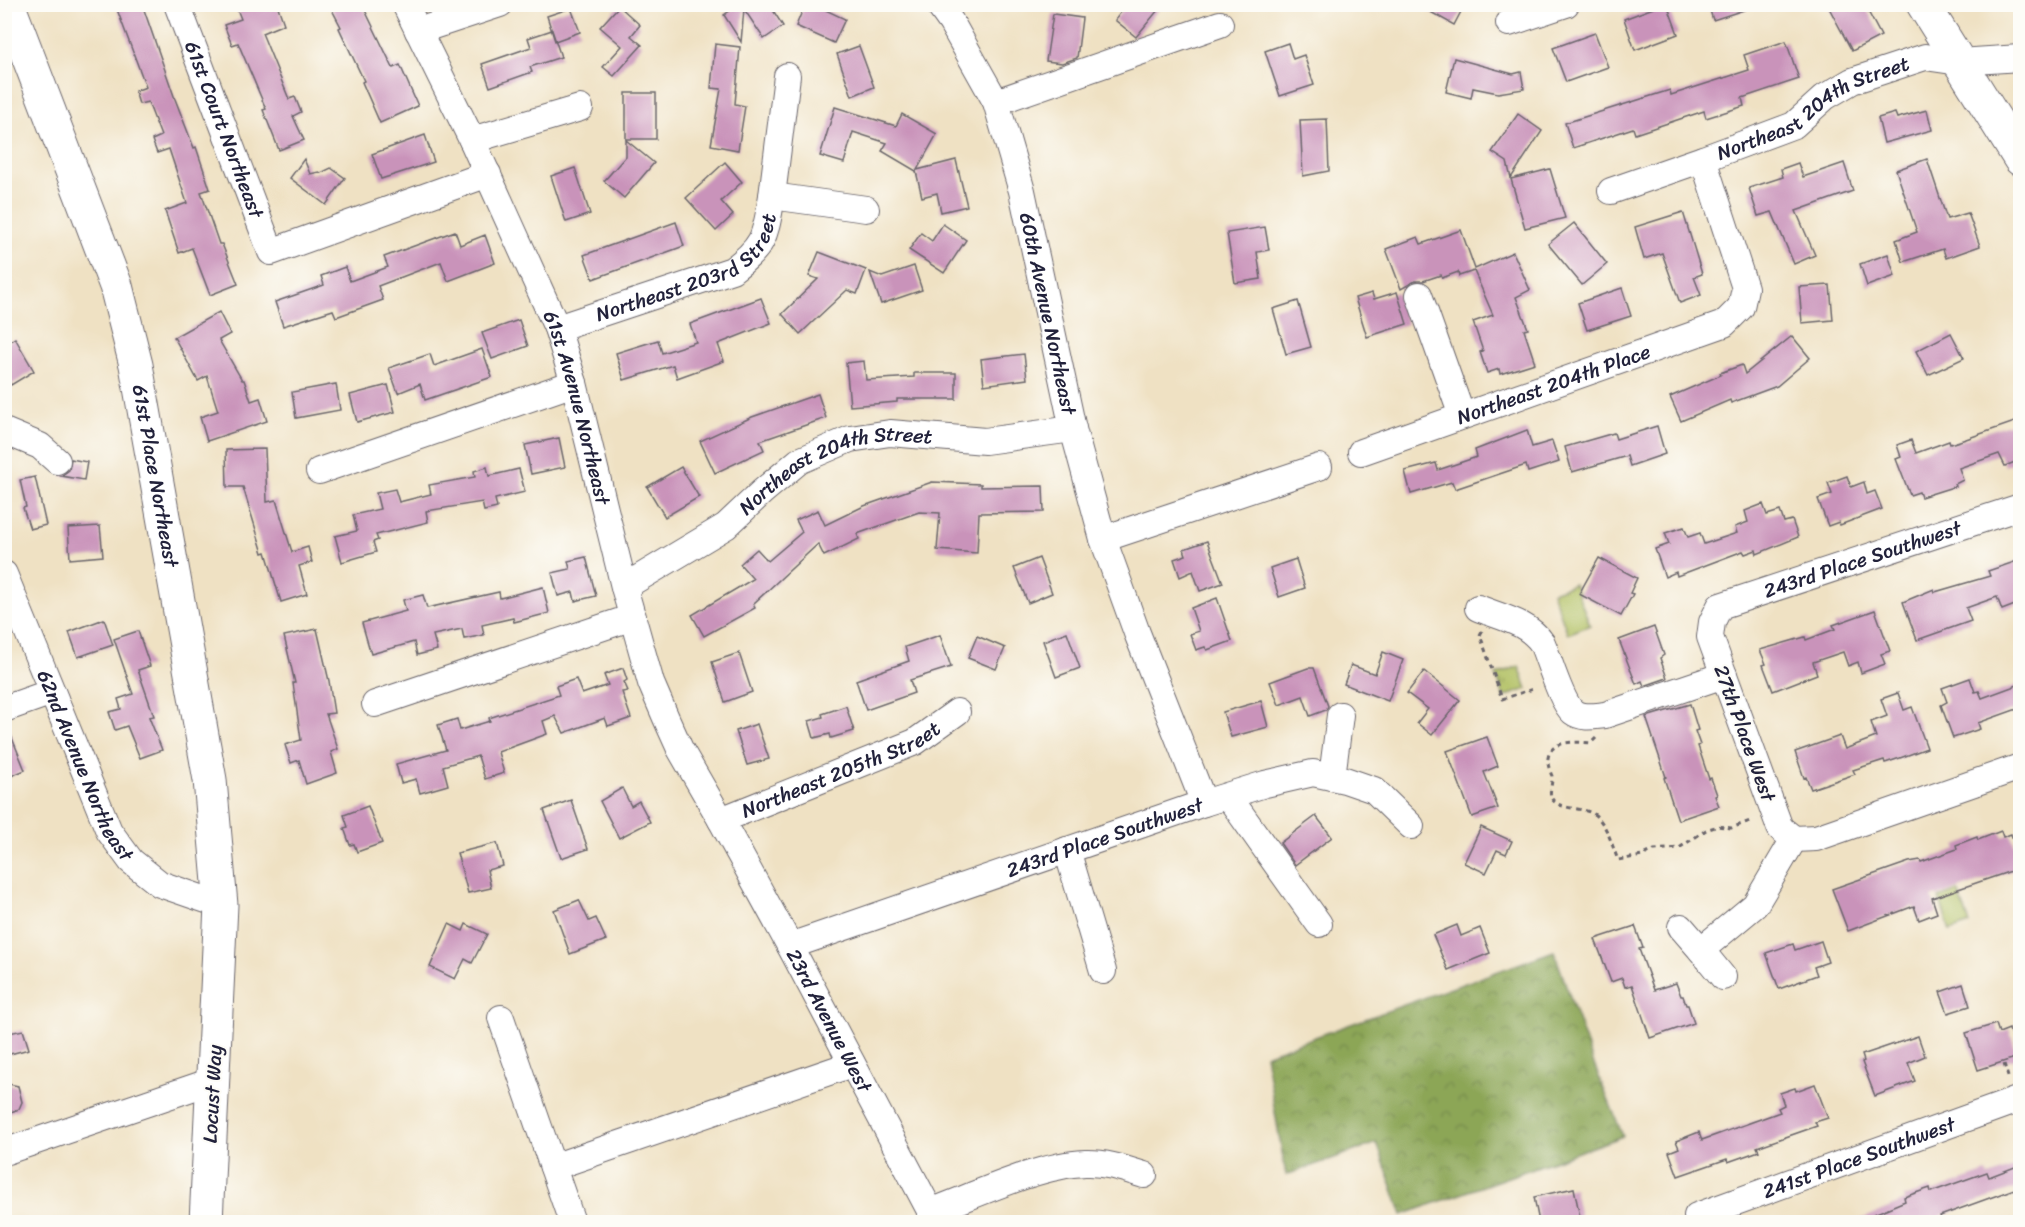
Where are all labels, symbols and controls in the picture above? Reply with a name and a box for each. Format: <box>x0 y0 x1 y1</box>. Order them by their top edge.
street label: 61st Court Northeast <box>175 36 274 224</box>
street label: Northeast 204th Street <box>1712 46 1914 170</box>
street label: 60th Avenue Northeast <box>1009 209 1087 419</box>
street label: Northeast 203rd Street <box>591 210 787 332</box>
street label: 61st Avenue Northeast <box>533 304 620 509</box>
street label: Northeast 204th Place <box>1452 334 1655 435</box>
street label: 61st Place Northeast <box>122 382 189 571</box>
street label: Northeast 204th Street <box>730 416 934 524</box>
street label: 243rd Place Southwest <box>1759 510 1967 608</box>
street label: 27th Place West <box>1704 660 1786 807</box>
street label: 62nd Avenue Northeast <box>27 664 143 870</box>
street label: Northeast 205th Street <box>736 712 948 828</box>
street label: 243rd Place Southwest <box>1002 787 1209 888</box>
street label: 23rd Avenue West <box>776 942 882 1100</box>
street label: Locust Way <box>192 1043 233 1144</box>
street label: 241st Place Southwest <box>1758 1107 1961 1209</box>

